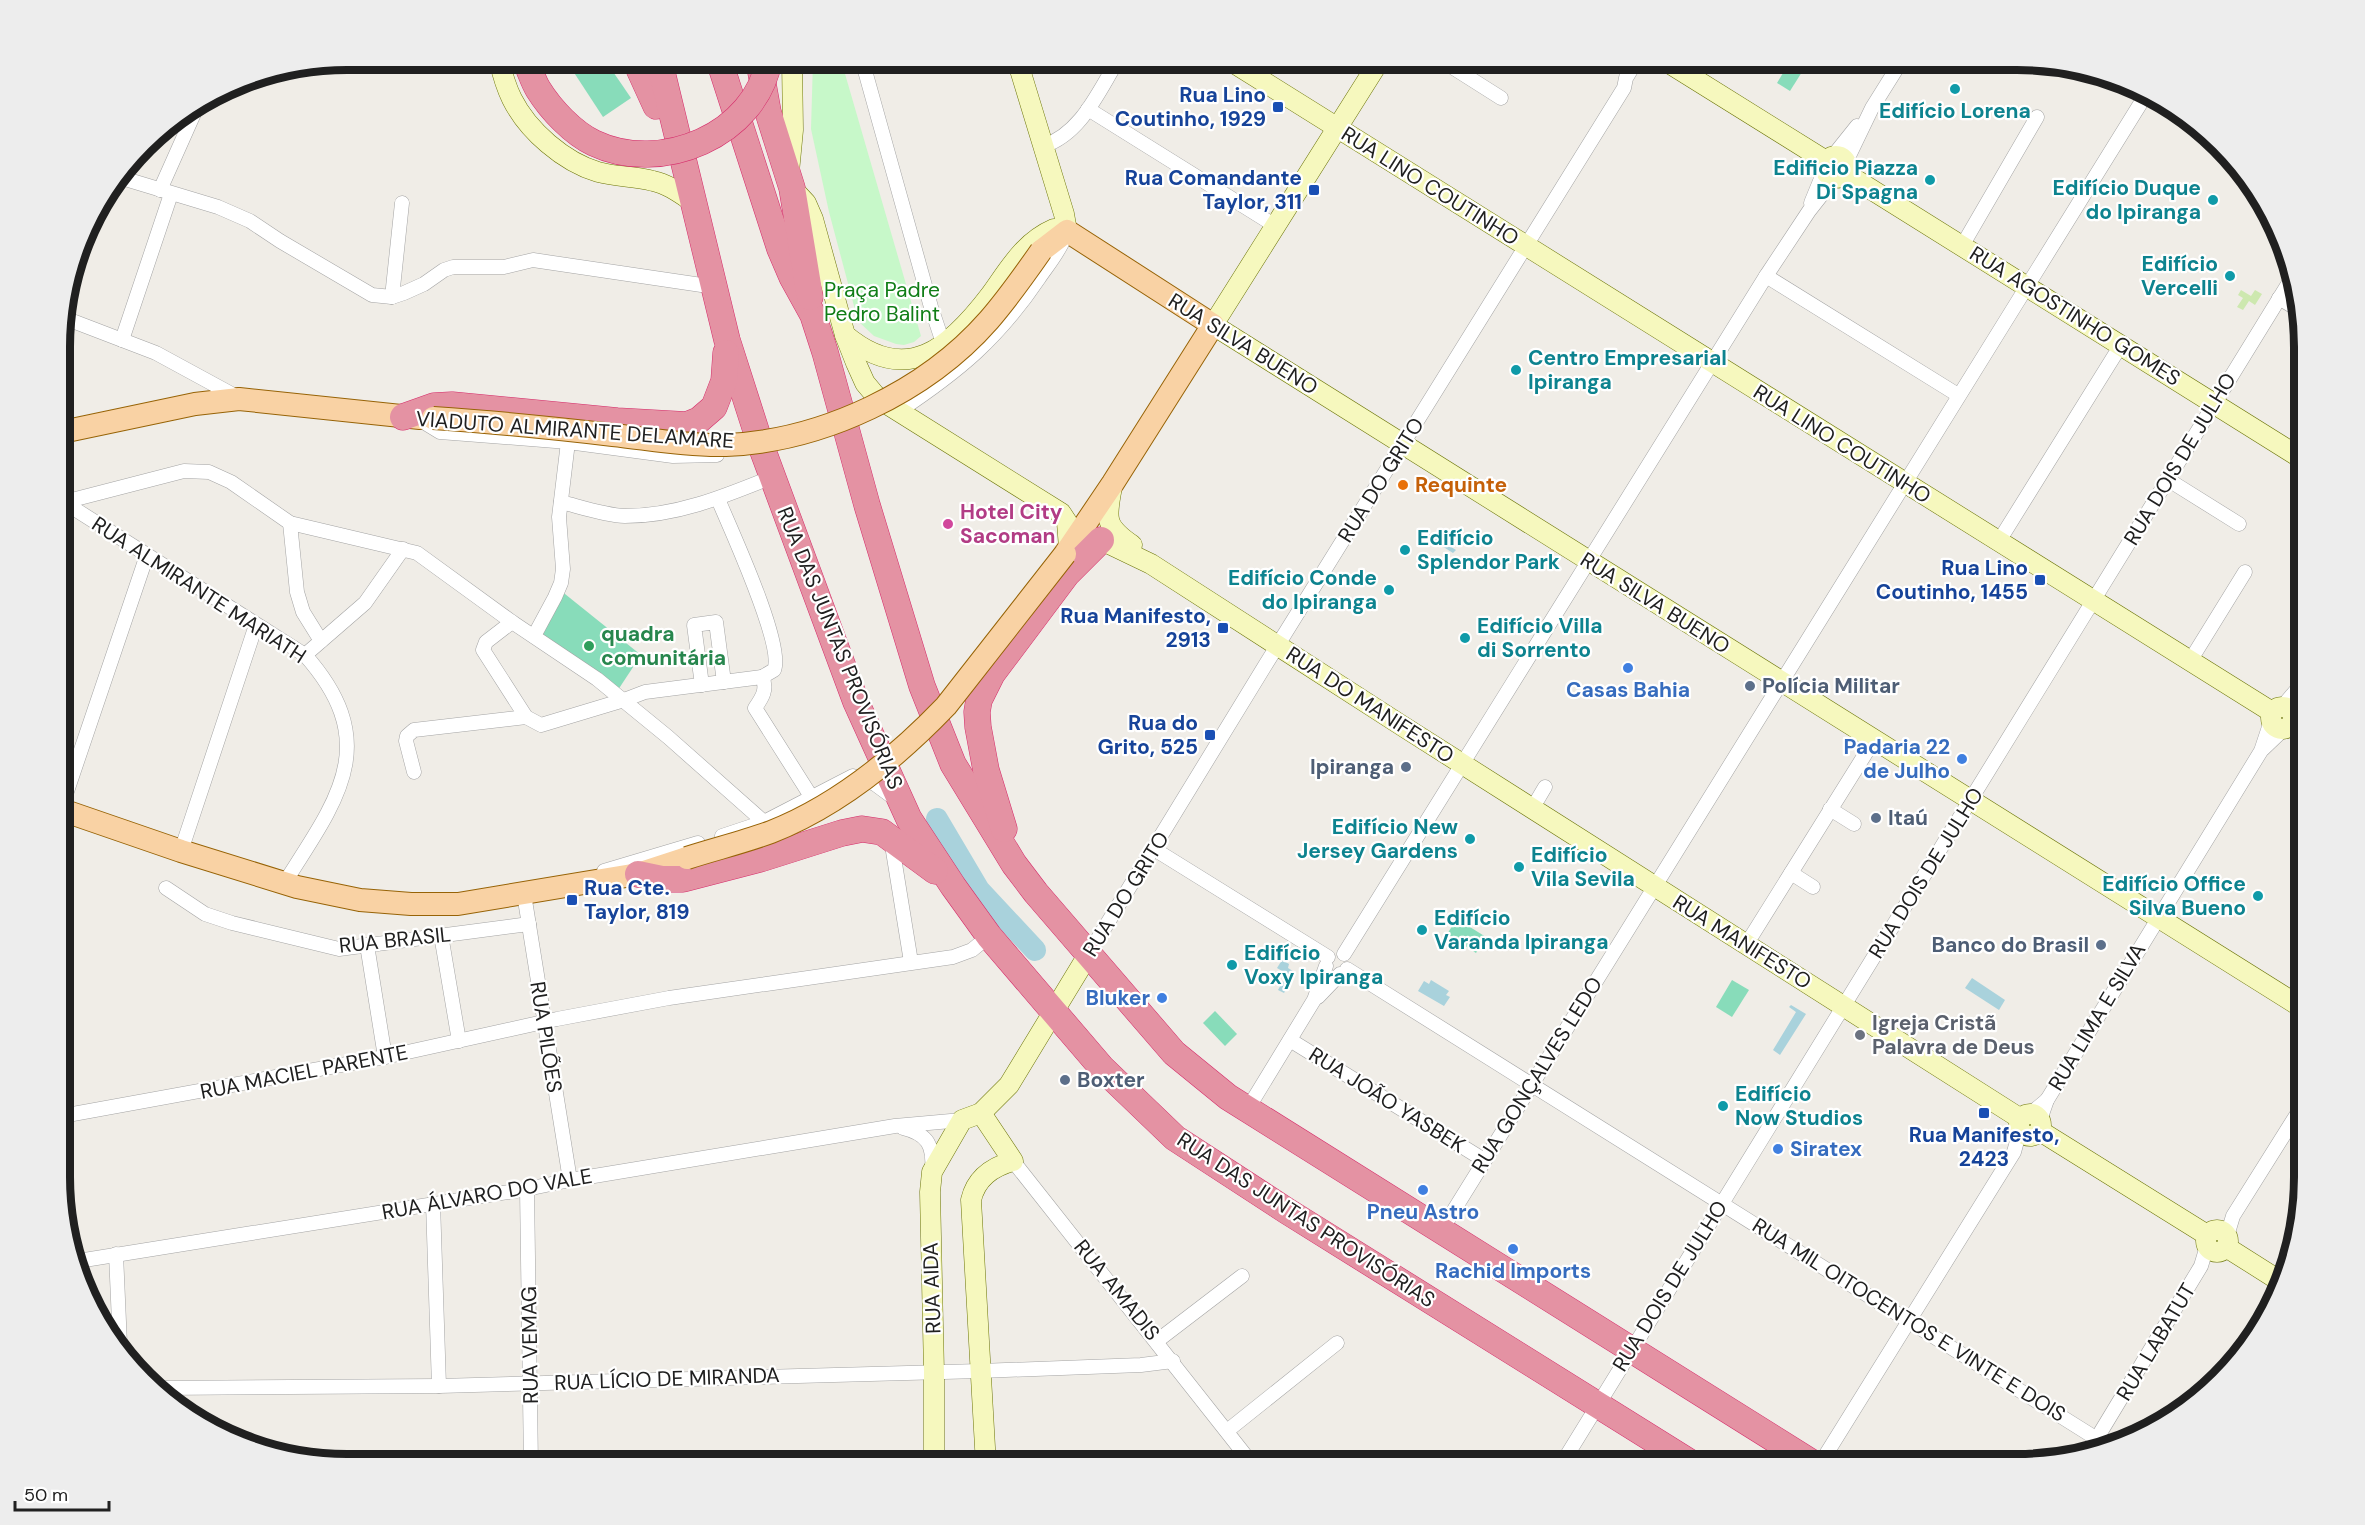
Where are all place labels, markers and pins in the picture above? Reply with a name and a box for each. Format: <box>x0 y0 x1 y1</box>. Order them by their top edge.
place label: Rua Lino Coutinho, 1929 <box>1115 81 1266 133</box>
marker: Edifício Lorena <box>1948 82 1962 96</box>
place label: Edifício Lorena <box>1879 97 2031 125</box>
marker: Rua Lino Coutinho, 1929 <box>1271 100 1285 114</box>
place label: Edificio Piazza Di Spagna <box>1773 154 1918 206</box>
place label: Rua Comandante Taylor, 311 <box>1125 164 1302 216</box>
marker: Edificio Piazza Di Spagna <box>1923 173 1937 187</box>
place label: Edifício Duque do Ipiranga <box>2052 174 2201 226</box>
marker: Rua Comandante Taylor, 311 <box>1307 183 1321 197</box>
marker: Edifício Duque do Ipiranga <box>2206 193 2220 207</box>
place label: Edifício Vercelli <box>2141 250 2218 302</box>
marker: Edifício Vercelli <box>2223 269 2237 283</box>
place label: Centro Empresarial Ipiranga <box>1528 344 1727 396</box>
marker: Centro Empresarial Ipiranga <box>1509 363 1523 377</box>
place label: Requinte <box>1415 471 1507 499</box>
marker: Requinte <box>1396 478 1410 492</box>
place label: Hotel City Sacoman <box>960 498 1063 550</box>
marker: Hotel City Sacoman <box>941 517 955 531</box>
place label: Edifício Splendor Park <box>1417 524 1560 576</box>
marker: Edifício Splendor Park <box>1398 543 1412 557</box>
place label: Rua Lino Coutinho, 1455 <box>1876 554 2028 606</box>
place label: Edifício Conde do Ipiranga <box>1228 564 1377 616</box>
marker: Rua Lino Coutinho, 1455 <box>2033 573 2047 587</box>
marker: Edifício Conde do Ipiranga <box>1382 583 1396 597</box>
place label: Rua Manifesto, 2913 <box>1060 602 1211 654</box>
place label: Edifício Villa di Sorrento <box>1477 612 1603 664</box>
place label: quadra comunitária <box>601 620 726 672</box>
marker: Rua Manifesto, 2913 <box>1216 621 1230 635</box>
marker: Edifício Villa di Sorrento <box>1458 631 1472 645</box>
marker: quadra comunitária <box>582 639 596 653</box>
marker: Casas Bahia <box>1621 661 1635 675</box>
place label: Polícia Militar <box>1762 672 1900 700</box>
place label: Casas Bahia <box>1566 676 1690 704</box>
marker: Polícia Militar <box>1743 679 1757 693</box>
place label: Rua do Grito, 525 <box>1097 709 1198 761</box>
marker: Rua do Grito, 525 <box>1203 728 1217 742</box>
place label: Padaria 22 de Julho <box>1844 733 1950 785</box>
marker: Padaria 22 de Julho <box>1955 752 1969 766</box>
place label: Ipiranga <box>1310 753 1394 781</box>
marker: Ipiranga <box>1399 760 1413 774</box>
place label: Itaú <box>1888 804 1928 832</box>
marker: Itaú <box>1869 811 1883 825</box>
place label: Edifício New Jersey Gardens <box>1297 813 1458 865</box>
marker: Edifício New Jersey Gardens <box>1463 832 1477 846</box>
place label: Edifício Vila Sevila <box>1531 841 1635 893</box>
marker: Edifício Vila Sevila <box>1512 860 1526 874</box>
place label: Edifício Office Silva Bueno <box>2102 870 2246 922</box>
place label: Rua Cte. Taylor, 819 <box>584 874 690 926</box>
marker: Edifício Office Silva Bueno <box>2251 889 2265 903</box>
marker: Rua Cte. Taylor, 819 <box>565 893 579 907</box>
place label: Edifício Varanda Ipiranga <box>1434 904 1609 956</box>
marker: Edifício Varanda Ipiranga <box>1415 923 1429 937</box>
place label: Banco do Brasil <box>1932 931 2089 959</box>
marker: Banco do Brasil <box>2094 938 2108 952</box>
place label: Edifício Voxy Ipiranga <box>1244 939 1383 991</box>
marker: Edifício Voxy Ipiranga <box>1225 958 1239 972</box>
place label: Bluker <box>1086 984 1150 1012</box>
marker: Bluker <box>1155 991 1169 1005</box>
place label: Igreja Cristã Palavra de Deus <box>1872 1009 2035 1061</box>
marker: Igreja Cristã Palavra de Deus <box>1853 1028 1867 1042</box>
place label: Boxter <box>1077 1066 1145 1094</box>
marker: Boxter <box>1058 1073 1072 1087</box>
place label: Edifício Now Studios <box>1735 1080 1863 1132</box>
marker: Edifício Now Studios <box>1716 1099 1730 1113</box>
marker: Rua Manifesto, 2423 <box>1977 1106 1991 1120</box>
place label: Rua Manifesto, 2423 <box>1909 1121 2059 1173</box>
place label: Siratex <box>1790 1135 1862 1163</box>
marker: Siratex <box>1771 1142 1785 1156</box>
marker: Pneu Astro <box>1416 1183 1430 1197</box>
place label: Pneu Astro <box>1367 1198 1479 1226</box>
marker: Rachid Imports <box>1506 1242 1520 1256</box>
place label: Rachid Imports <box>1435 1257 1591 1285</box>

